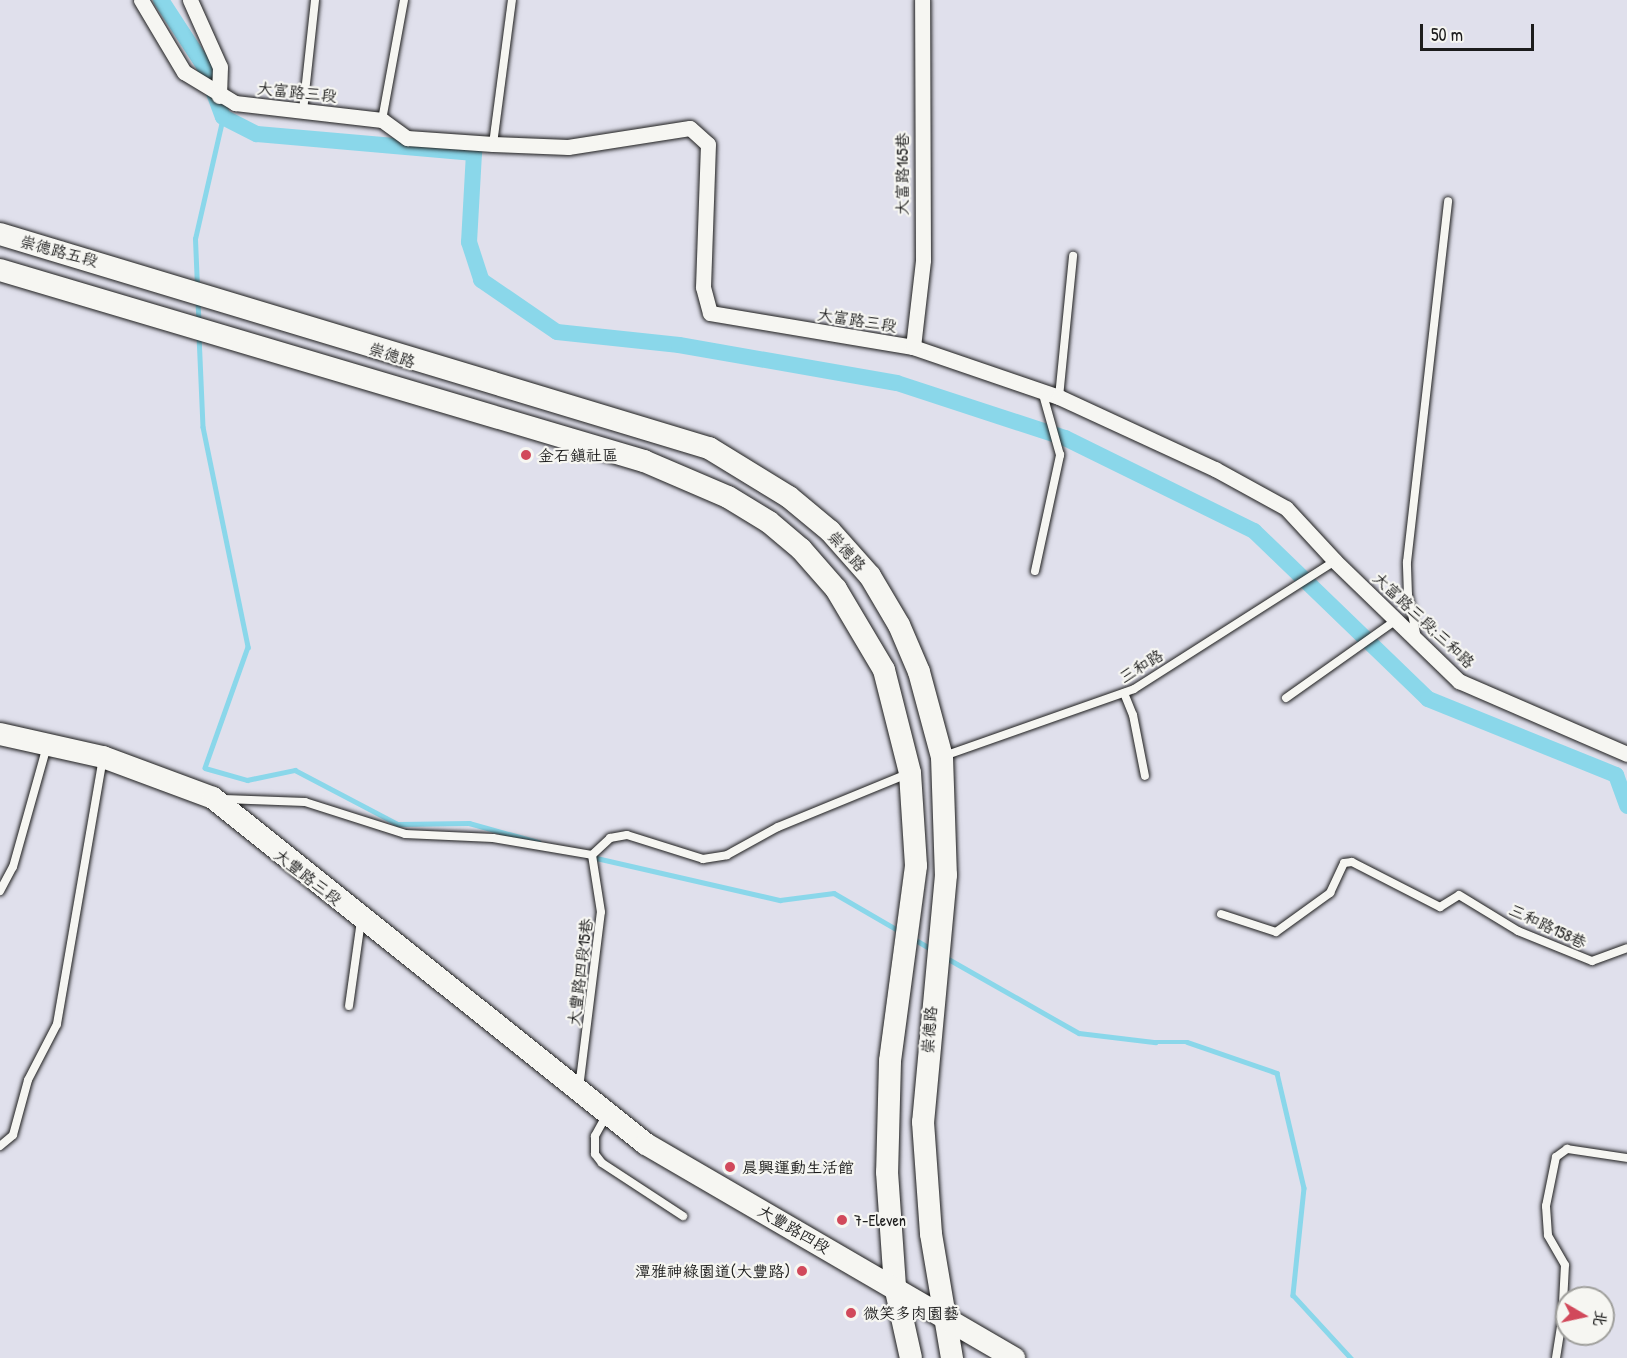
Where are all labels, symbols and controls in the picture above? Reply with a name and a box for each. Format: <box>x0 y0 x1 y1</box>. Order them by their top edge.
scale bar <box>1423 12 1537 50</box>
text: 50 m <box>1431 22 1463 47</box>
street label: 大富路三段 <box>256 78 338 106</box>
street label: 大富路165巷 <box>892 133 912 215</box>
street label: 崇德路五段 <box>18 231 100 271</box>
street label: 大富路三段 <box>816 304 898 336</box>
street label: 崇德路 <box>366 338 418 372</box>
place label: 金石鎮社區 <box>538 445 618 465</box>
marker: 金石鎮社區 <box>519 448 533 462</box>
street label: 崇德路 <box>824 527 870 575</box>
street label: 大富路三段;三和路 <box>1369 568 1479 672</box>
street label: 三和路 <box>1116 645 1166 687</box>
street label: 大豐路三段 <box>271 845 345 909</box>
street label: 三和路158巷 <box>1506 900 1590 952</box>
street label: 大豐路四段15巷 <box>564 917 596 1027</box>
street label: 崇德路 <box>918 1005 940 1055</box>
place label: 晨興運動生活館 <box>742 1157 854 1177</box>
marker: 晨興運動生活館 <box>723 1160 737 1174</box>
street label: 大豐路四段 <box>755 1201 833 1257</box>
place label: 7-Eleven <box>854 1210 906 1230</box>
marker: 7-Eleven <box>835 1213 849 1227</box>
place label: 潭雅神綠園道(大豐路) <box>635 1261 790 1281</box>
marker: 潭雅神綠園道(大豐路) <box>795 1264 809 1278</box>
north arrow <box>1555 1286 1615 1346</box>
place label: 微笑多肉園藝 <box>863 1303 959 1323</box>
marker: 微笑多肉園藝 <box>844 1306 858 1320</box>
text: 北 <box>1589 1309 1613 1328</box>

